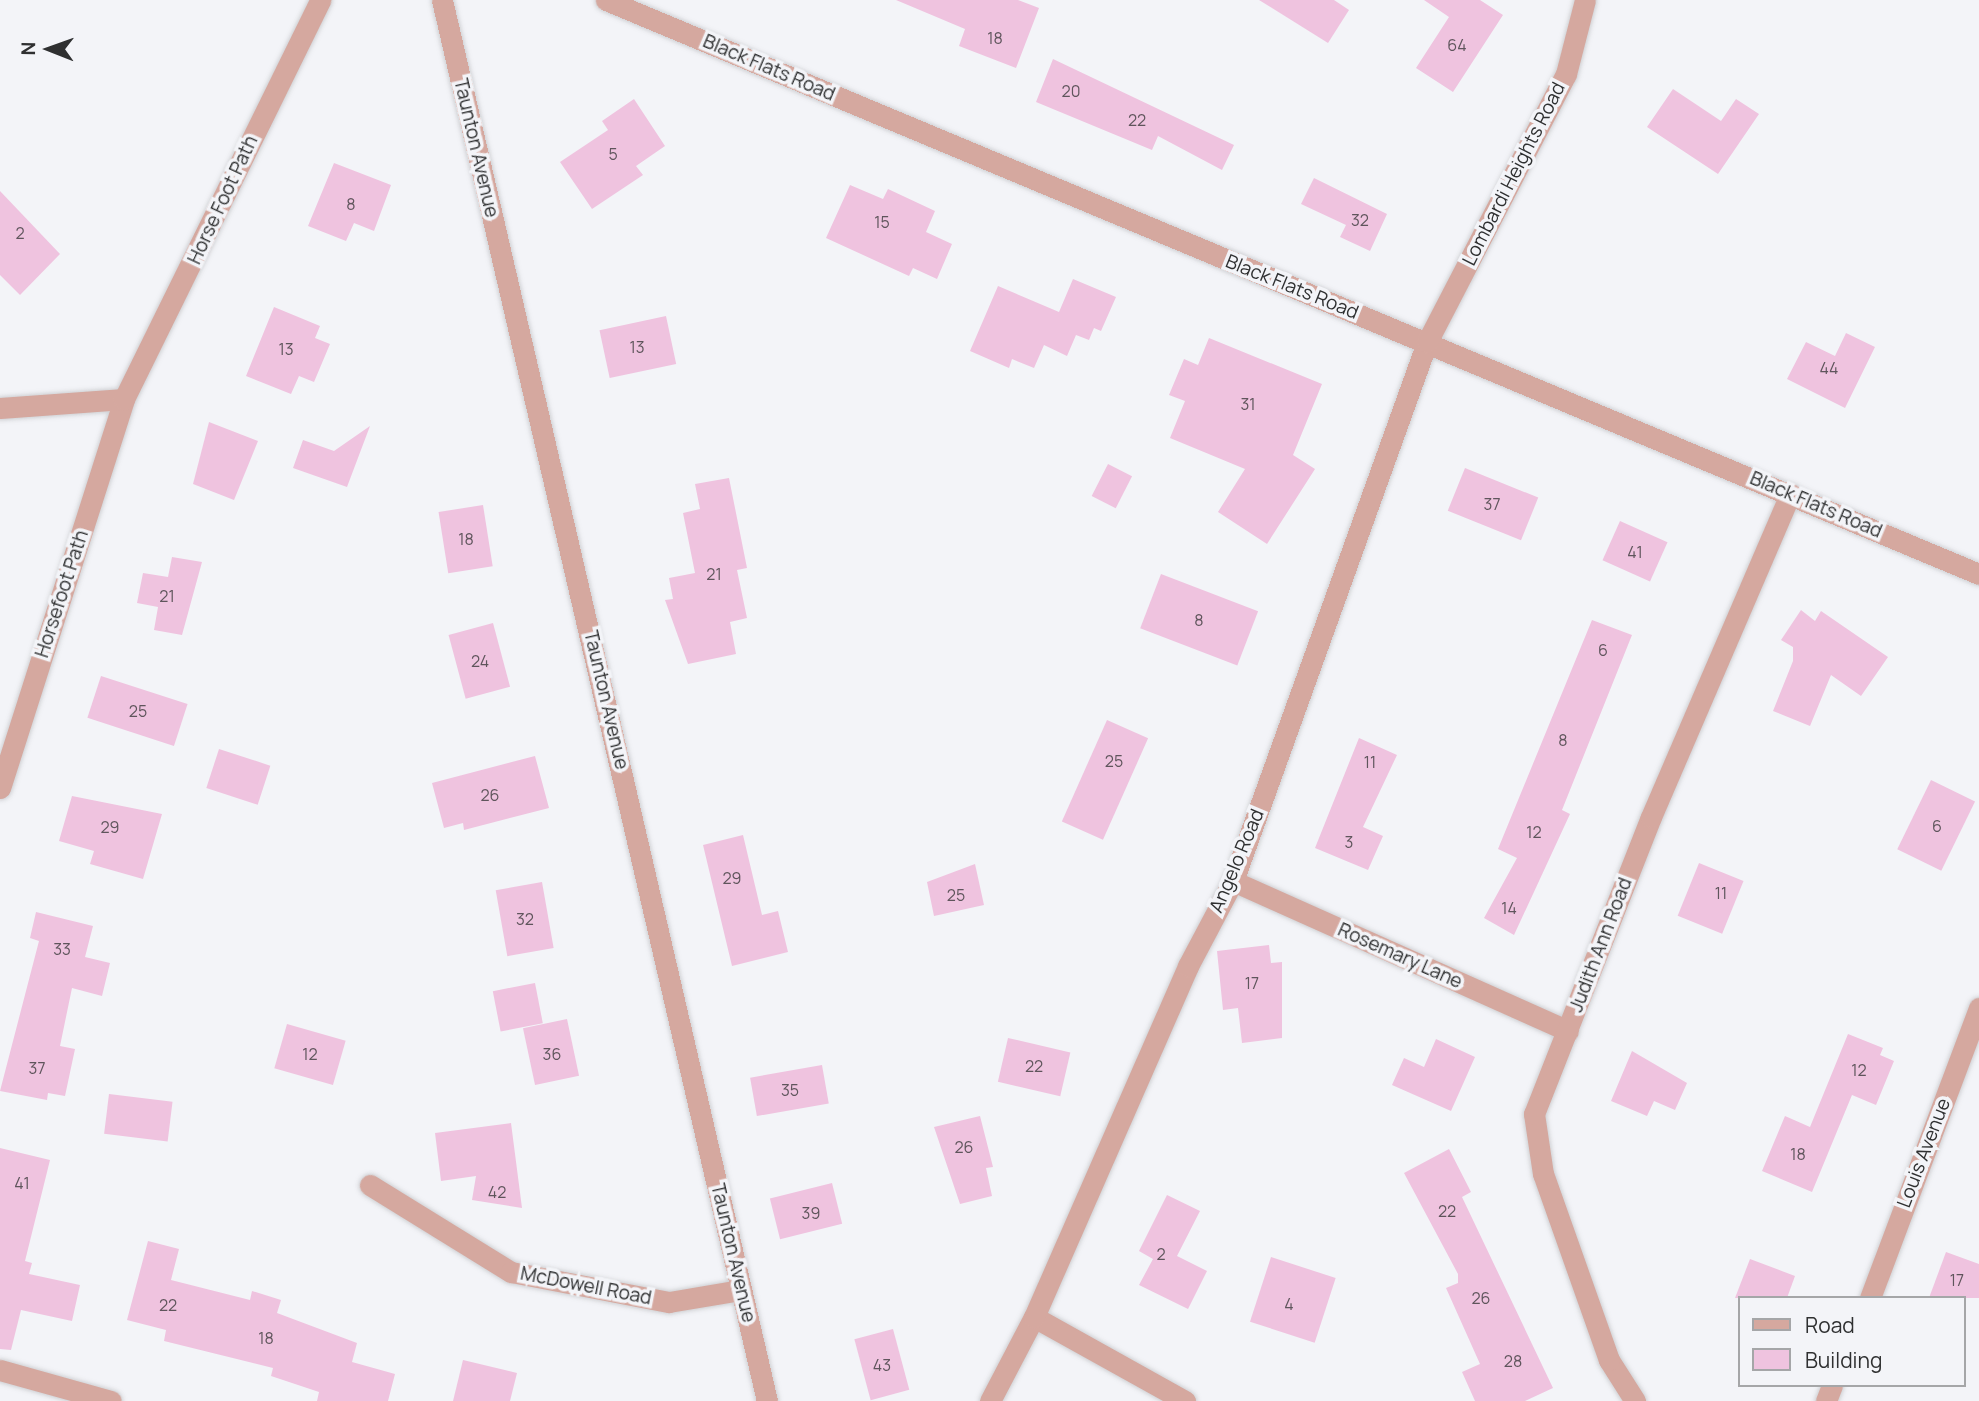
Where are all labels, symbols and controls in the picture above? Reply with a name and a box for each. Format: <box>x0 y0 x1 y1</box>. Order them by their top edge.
north arrow <box>14 14 84 84</box>
house number: 18 <box>987 28 1003 48</box>
street label: Black Flats Road <box>699 30 839 106</box>
house number: 64 <box>1447 35 1467 55</box>
text: N <box>15 42 41 56</box>
street label: Taunton Avenue <box>449 76 503 220</box>
street label: Lombardi Heights Road <box>1458 79 1570 269</box>
house number: 20 <box>1062 81 1080 101</box>
house number: 22 <box>1128 110 1146 130</box>
street label: Horse Foot Path <box>183 132 263 268</box>
house number: 5 <box>608 144 618 164</box>
house number: 8 <box>346 194 356 214</box>
house number: 32 <box>1351 210 1369 230</box>
house number: 15 <box>874 212 890 232</box>
house number: 2 <box>15 223 25 243</box>
street label: Black Flats Road <box>1222 250 1362 324</box>
house number: 13 <box>629 337 645 357</box>
house number: 13 <box>278 339 294 359</box>
house number: 44 <box>1819 358 1839 378</box>
house number: 31 <box>1240 394 1256 414</box>
street label: Black Flats Road <box>1746 467 1886 543</box>
house number: 37 <box>1484 494 1500 514</box>
street label: Horsefoot Path <box>31 527 93 661</box>
house number: 18 <box>458 529 474 549</box>
house number: 41 <box>1627 542 1643 562</box>
house number: 21 <box>706 564 722 584</box>
house number: 21 <box>159 586 175 606</box>
house number: 8 <box>1194 610 1204 630</box>
street label: Taunton Avenue <box>579 628 633 772</box>
house number: 6 <box>1598 640 1608 660</box>
house number: 24 <box>471 651 489 671</box>
house number: 25 <box>129 701 147 721</box>
house number: 8 <box>1558 730 1568 750</box>
house number: 25 <box>1105 751 1123 771</box>
house number: 11 <box>1364 752 1376 772</box>
house number: 26 <box>480 785 500 805</box>
street label: Angelo Road <box>1205 806 1269 916</box>
house number: 6 <box>1932 816 1942 836</box>
house number: 29 <box>100 817 120 837</box>
house number: 12 <box>1526 822 1542 842</box>
house number: 3 <box>1345 832 1353 852</box>
house number: 29 <box>722 868 742 888</box>
street label: Judith Ann Road <box>1565 875 1637 1015</box>
house number: 11 <box>1715 883 1727 903</box>
house number: 25 <box>947 885 965 905</box>
house number: 14 <box>1501 898 1517 918</box>
house number: 32 <box>516 909 534 929</box>
street label: Rosemary Lane <box>1334 918 1466 994</box>
house number: 33 <box>53 939 71 959</box>
house number: 17 <box>1245 973 1259 993</box>
house number: 12 <box>302 1044 318 1064</box>
house number: 36 <box>543 1044 561 1064</box>
house number: 22 <box>1025 1056 1043 1076</box>
house number: 37 <box>29 1058 45 1078</box>
house number: 12 <box>1851 1060 1867 1080</box>
house number: 35 <box>781 1080 799 1100</box>
street label: Louis Avenue <box>1893 1095 1955 1211</box>
house number: 26 <box>954 1137 974 1157</box>
house number: 18 <box>1790 1144 1806 1164</box>
house number: 41 <box>14 1173 30 1193</box>
street label: Taunton Avenue <box>706 1181 760 1325</box>
house number: 42 <box>488 1182 506 1202</box>
house number: 22 <box>1438 1201 1456 1221</box>
house number: 39 <box>802 1203 820 1223</box>
house number: 2 <box>1156 1244 1166 1264</box>
street label: McDowell Road <box>518 1262 654 1310</box>
house number: 17 <box>1950 1270 1964 1290</box>
house number: 26 <box>1471 1288 1491 1308</box>
house number: 4 <box>1284 1294 1294 1314</box>
house number: 22 <box>159 1295 177 1315</box>
legend <box>1738 1296 1965 1387</box>
text: Road <box>1805 1311 1855 1339</box>
house number: 18 <box>258 1328 274 1348</box>
text: Building <box>1805 1346 1882 1374</box>
house number: 28 <box>1504 1351 1522 1371</box>
house number: 43 <box>873 1355 891 1375</box>

